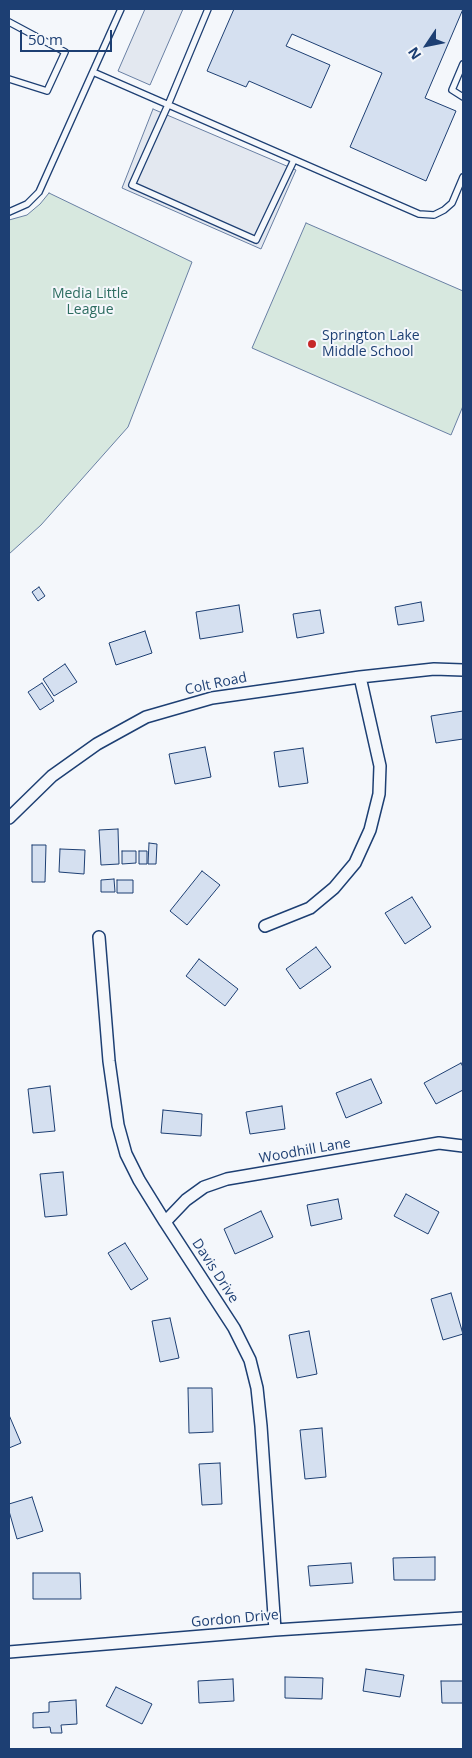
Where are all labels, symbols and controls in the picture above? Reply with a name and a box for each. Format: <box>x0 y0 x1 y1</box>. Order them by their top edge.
scale bar <box>22 20 115 52</box>
north arrow <box>402 20 452 70</box>
text: 50 m <box>28 29 63 49</box>
text: N <box>403 44 425 64</box>
park label: Media Little League <box>52 286 128 318</box>
place label: Springton Lake Middle School <box>322 328 420 361</box>
marker: Springton Lake Middle School <box>306 338 318 350</box>
street label: Colt Road <box>184 669 248 699</box>
street label: Woodhill Lane <box>258 1135 352 1167</box>
street label: Davis Drive <box>188 1236 242 1306</box>
street label: Gordon Drive <box>191 1607 279 1631</box>

